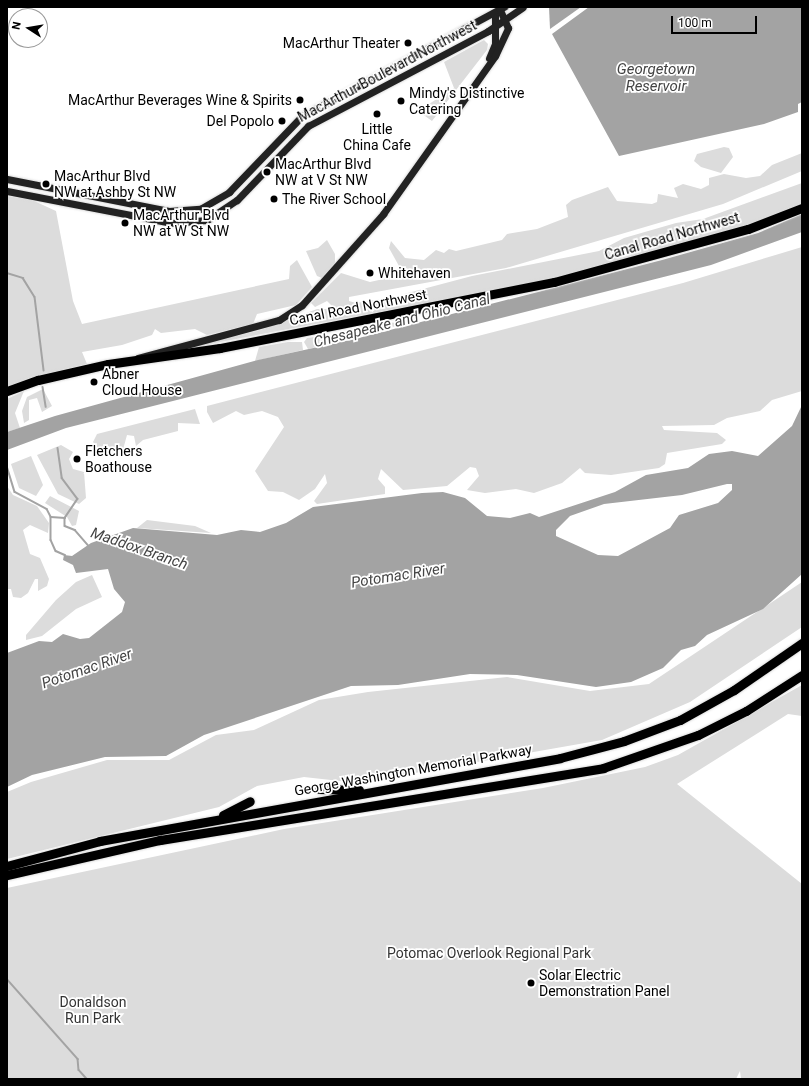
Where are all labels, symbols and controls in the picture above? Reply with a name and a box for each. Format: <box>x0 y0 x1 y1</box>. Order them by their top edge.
north arrow <box>8 8 48 48</box>
scale bar <box>673 8 759 34</box>
text: 100 m <box>678 16 712 30</box>
street label: MacArthur Boulevard Northwest <box>295 17 479 125</box>
text: N <box>10 20 24 31</box>
place label: MacArthur Theater <box>283 35 400 51</box>
marker: MacArthur Theater <box>403 38 413 48</box>
water label: Georgetown Reservoir <box>617 60 695 95</box>
place label: Mindy's Distinctive Catering <box>409 85 525 118</box>
place label: MacArthur Beverages Wine & Spirits <box>68 92 292 108</box>
marker: MacArthur Beverages Wine & Spirits <box>295 95 305 105</box>
marker: Mindy's Distinctive Catering <box>396 96 406 106</box>
marker: Little China Cafe <box>372 109 382 119</box>
place label: Del Popolo <box>207 113 274 129</box>
marker: Del Popolo <box>277 116 287 126</box>
place label: Little China Cafe <box>343 121 411 154</box>
place label: MacArthur Blvd NW at V St NW <box>275 156 371 188</box>
marker: MacArthur Blvd NW at V St NW <box>262 167 272 177</box>
place label: MacArthur Blvd NW at Ashby St NW <box>54 168 176 200</box>
marker: MacArthur Blvd NW at Ashby St NW <box>41 179 51 189</box>
place label: The River School <box>282 191 386 207</box>
marker: The River School <box>269 194 279 204</box>
place label: MacArthur Blvd NW at W St NW <box>133 207 229 240</box>
street label: Canal Road Northwest <box>603 209 741 263</box>
marker: MacArthur Blvd NW at W St NW <box>120 218 130 228</box>
place label: Whitehaven <box>378 265 451 281</box>
marker: Whitehaven <box>365 268 375 278</box>
street label: Canal Road Northwest <box>288 285 428 329</box>
water label: Chesapeake and Ohio Canal <box>312 290 492 352</box>
place label: Abner Cloud House <box>102 366 182 398</box>
marker: Abner Cloud House <box>89 377 99 387</box>
place label: Fletchers Boathouse <box>85 443 152 476</box>
marker: Fletchers Boathouse <box>72 454 82 464</box>
water label: Maddox Branch <box>88 524 190 574</box>
water label: Potomac River <box>350 560 446 592</box>
water label: Potomac River <box>39 645 135 693</box>
street label: George Washington Memorial Parkway <box>293 741 533 799</box>
park label: Potomac Overlook Regional Park <box>387 945 591 961</box>
place label: Solar Electric Demonstration Panel <box>539 967 670 1000</box>
marker: Solar Electric Demonstration Panel <box>526 978 536 988</box>
park label: Donaldson Run Park <box>60 994 126 1026</box>

